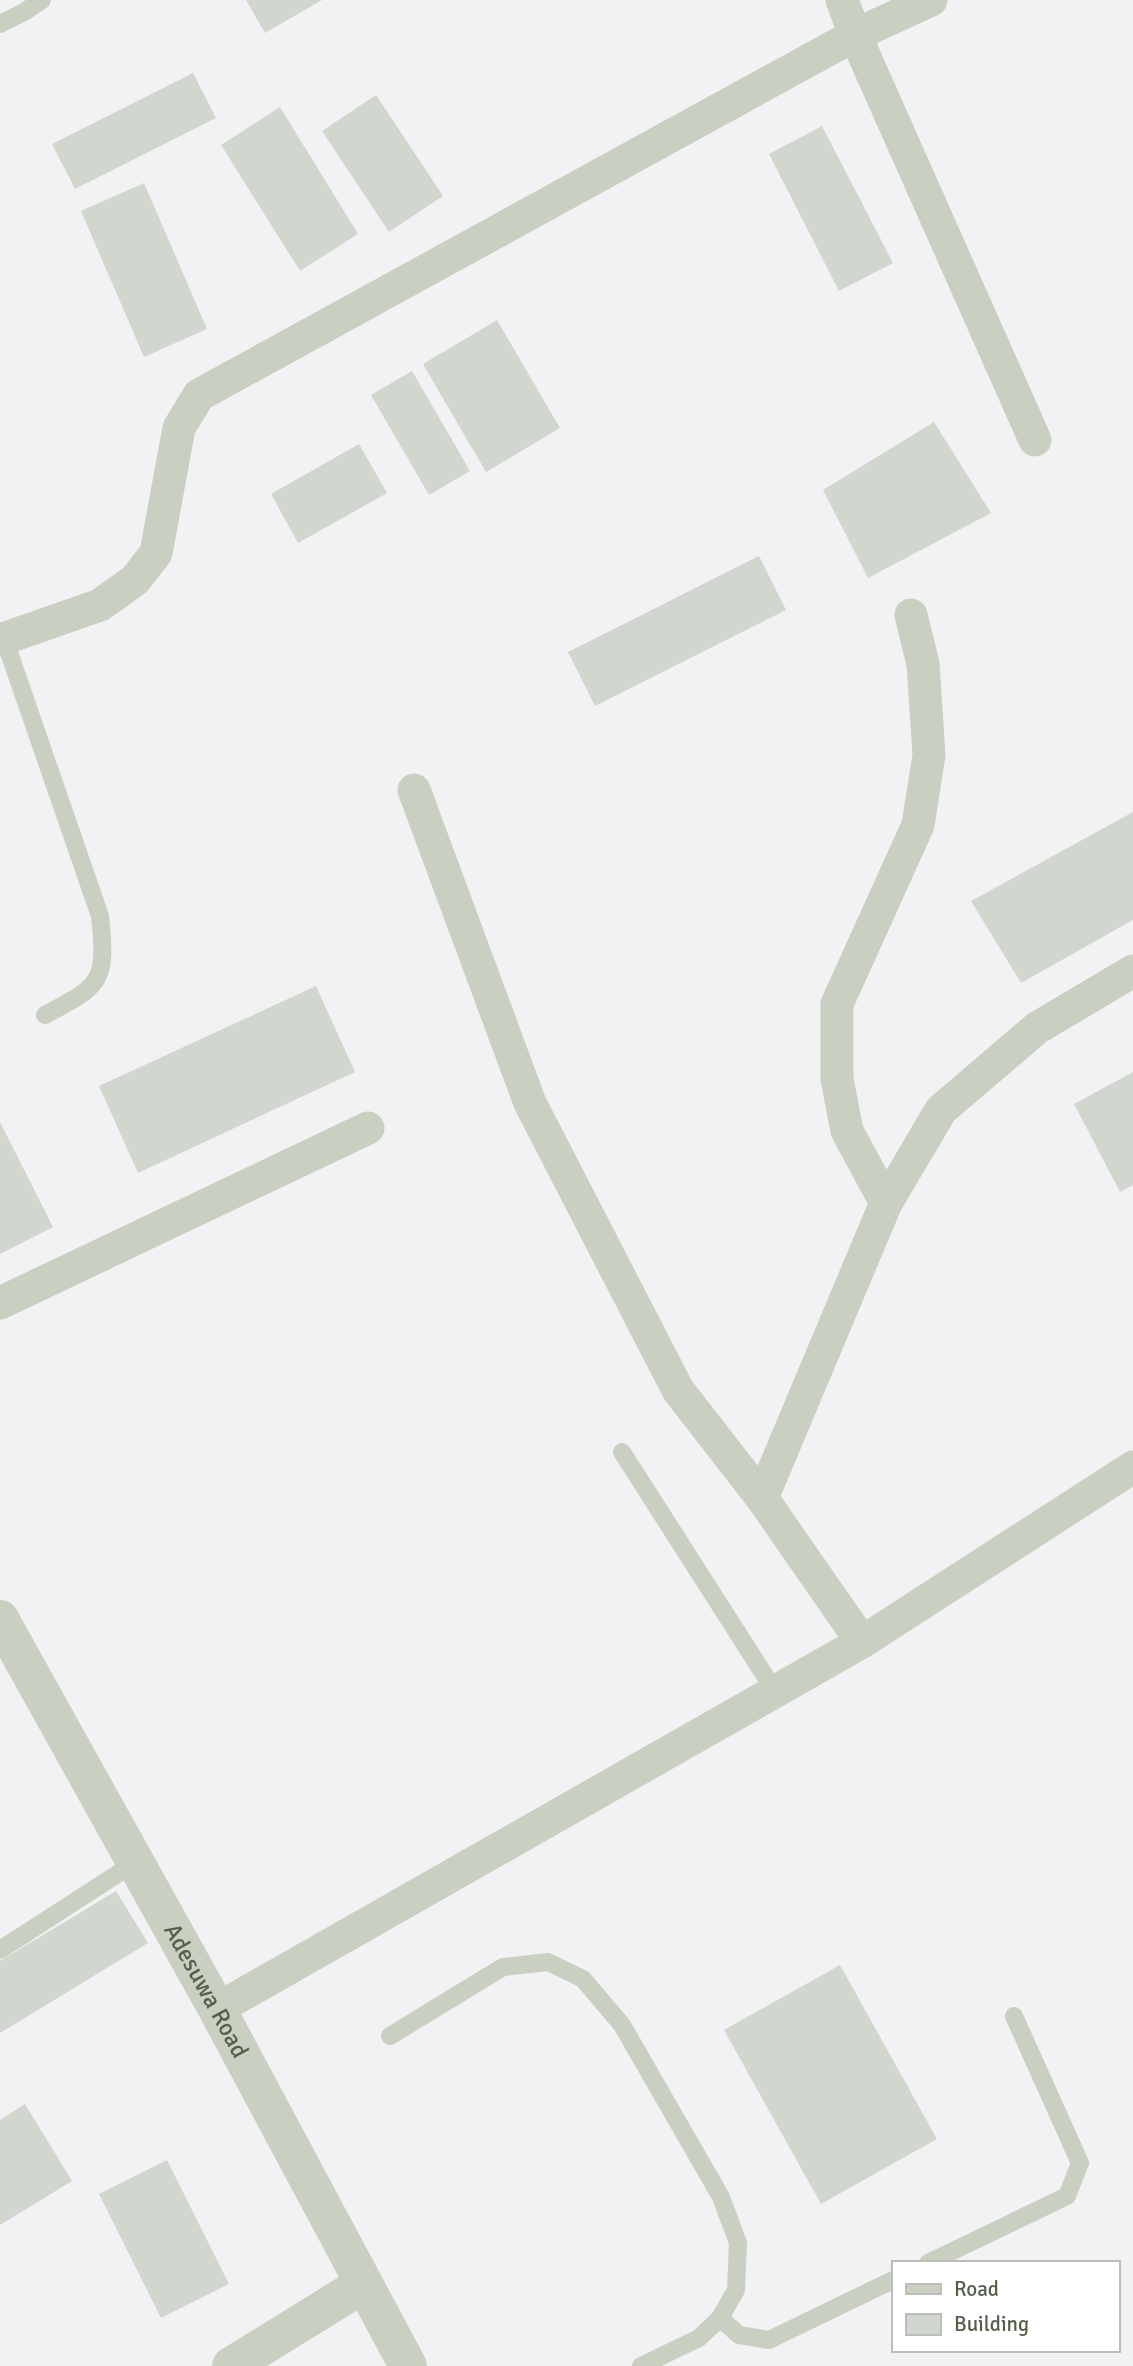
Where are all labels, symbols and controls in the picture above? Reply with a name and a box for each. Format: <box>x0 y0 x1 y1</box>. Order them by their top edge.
street label: Adesuwa Road <box>157 1918 255 2063</box>
legend <box>892 2261 1119 2352</box>
text: Road <box>954 2276 999 2302</box>
text: Building <box>954 2311 1029 2337</box>

